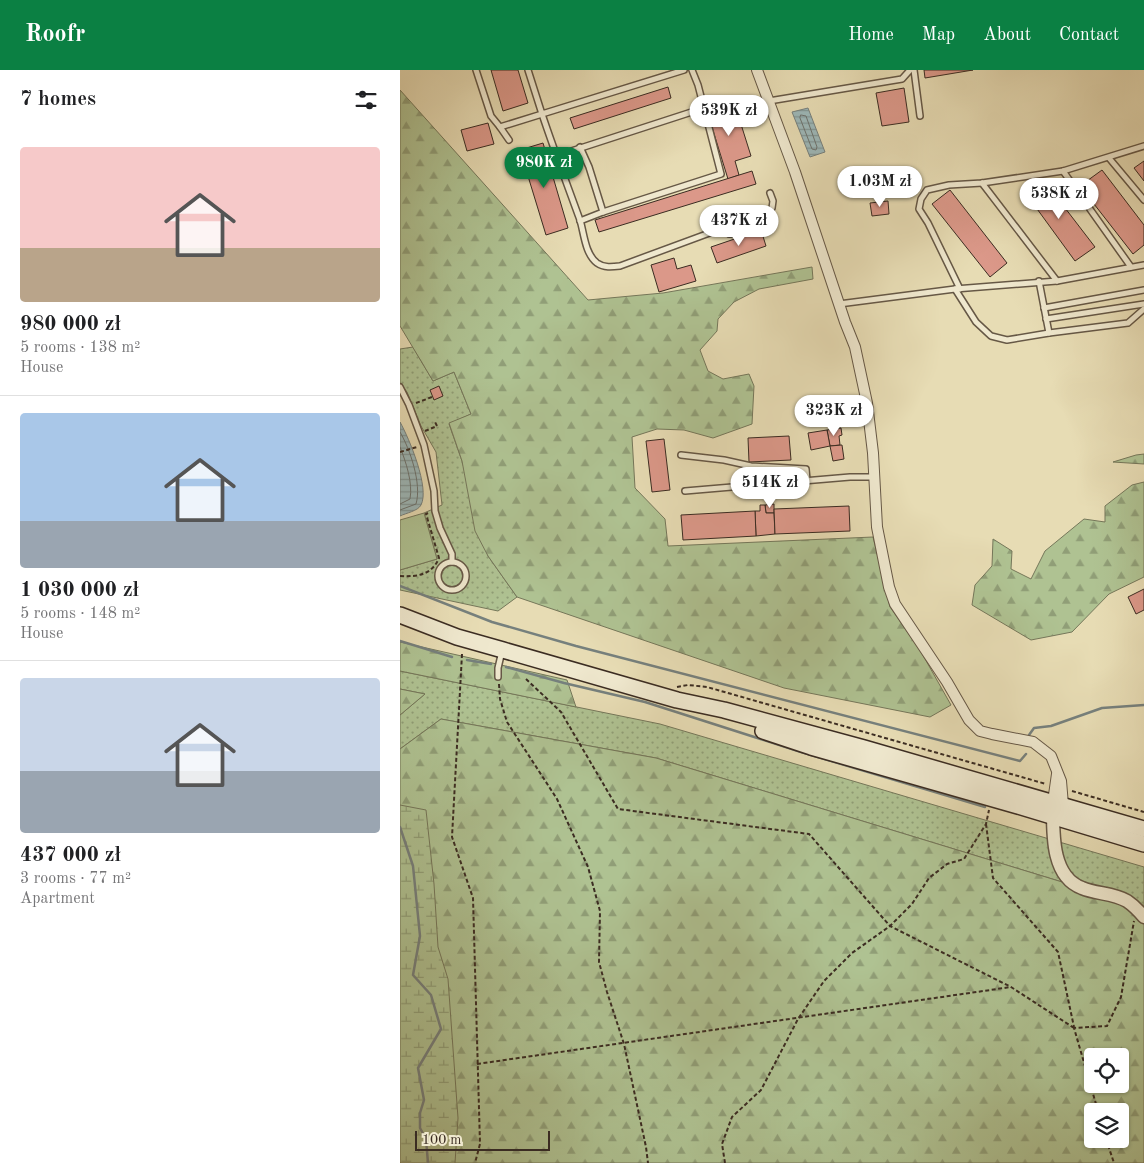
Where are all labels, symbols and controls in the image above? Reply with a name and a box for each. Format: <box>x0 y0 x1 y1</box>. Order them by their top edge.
text: Roofr <box>25 23 86 47</box>
text: Home <box>848 26 894 44</box>
text: Map <box>922 26 955 44</box>
text: About <box>983 26 1031 44</box>
text: Contact <box>1059 26 1119 44</box>
icon: filters <box>352 86 380 114</box>
text: 7 homes <box>20 89 96 110</box>
pin: 539K zł <box>683 94 775 137</box>
text: 539K zł <box>701 103 757 119</box>
pin: 980K zł <box>498 146 590 189</box>
text: 980K zł <box>516 155 572 171</box>
pin: 1.03M zł <box>828 166 932 208</box>
text: 1.03M zł <box>848 174 912 190</box>
pin: 538K zł <box>1013 178 1105 220</box>
icon: home <box>155 180 245 270</box>
text: 538K zł <box>1031 186 1087 202</box>
pin: 437K zł <box>693 204 785 247</box>
text: 437K zł <box>711 213 767 229</box>
text: 980 000 zł <box>20 314 121 335</box>
text: 5 rooms · 138 m² <box>20 340 140 356</box>
text: House <box>20 360 63 376</box>
pin: 323K zł <box>788 394 880 437</box>
text: 323K zł <box>806 403 862 419</box>
icon: home <box>155 445 245 535</box>
pin: 514K zł <box>724 466 816 509</box>
text: 514K zł <box>742 475 798 491</box>
text: 1 030 000 zł <box>20 580 139 601</box>
text: 5 rooms · 148 m² <box>20 606 140 622</box>
text: House <box>20 626 63 642</box>
icon: home <box>155 710 245 800</box>
text: 437 000 zł <box>20 845 121 866</box>
text: 3 rooms · 77 m² <box>20 871 131 887</box>
text: Apartment <box>20 891 95 907</box>
map controls <box>1084 1048 1129 1148</box>
button: locate <box>1084 1048 1129 1093</box>
button: layers <box>1084 1103 1129 1148</box>
scale bar <box>415 1128 550 1151</box>
text: 100 m <box>422 1133 461 1147</box>

